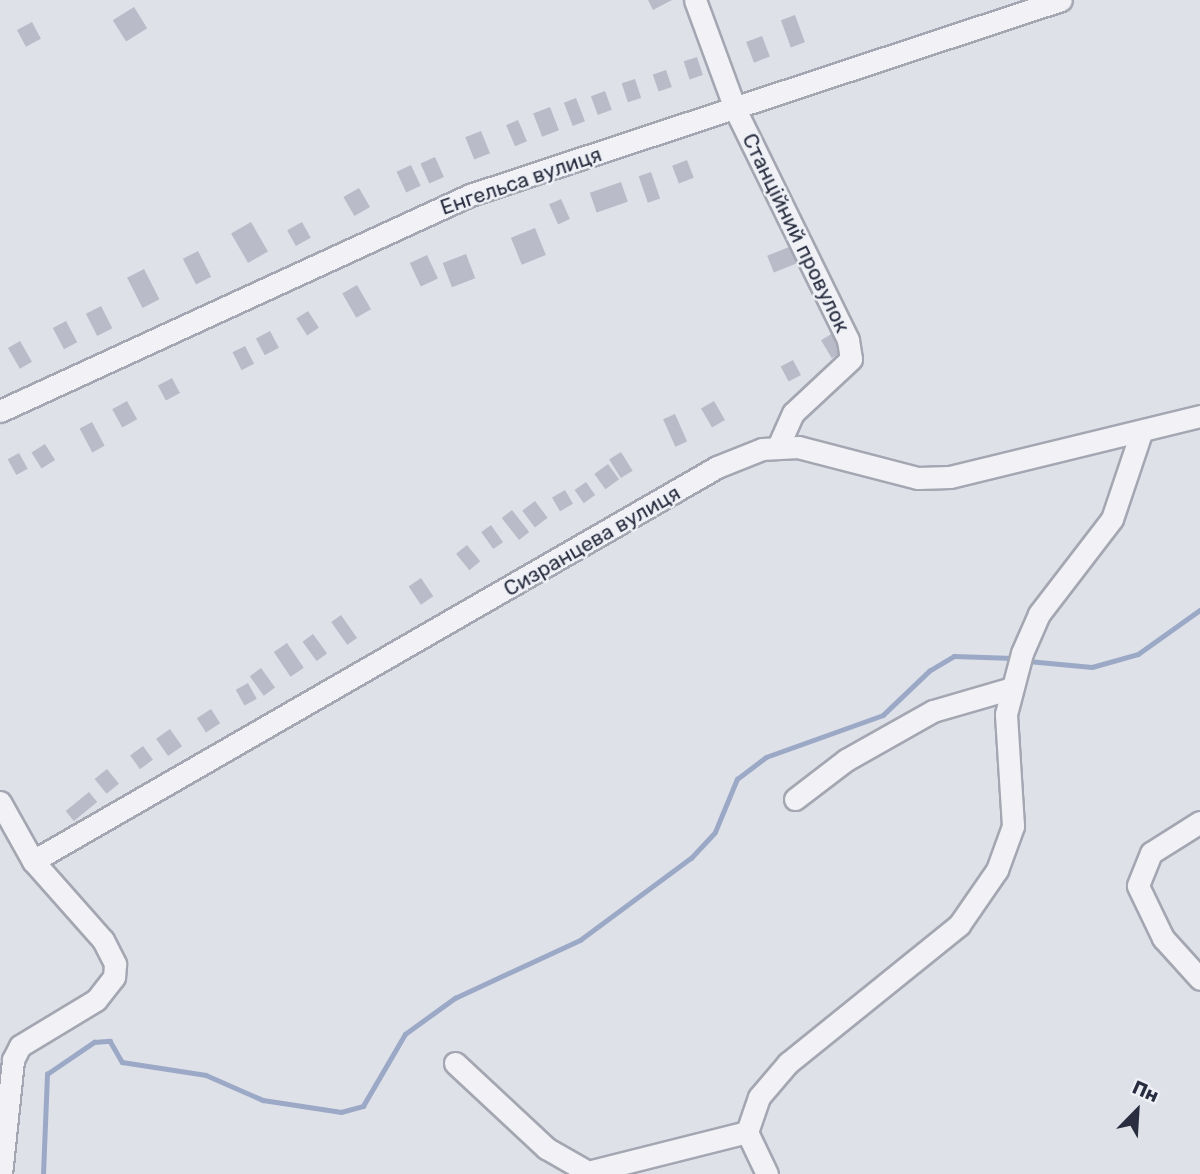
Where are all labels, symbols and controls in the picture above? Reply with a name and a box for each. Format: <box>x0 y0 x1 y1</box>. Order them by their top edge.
street label: Станційний провулок <box>737 129 855 337</box>
street label: Енгельса вулиця <box>437 142 605 220</box>
street label: Сизранцева вулиця <box>499 480 685 602</box>
north arrow <box>1102 1076 1172 1146</box>
text: Пн <box>1129 1076 1162 1107</box>

